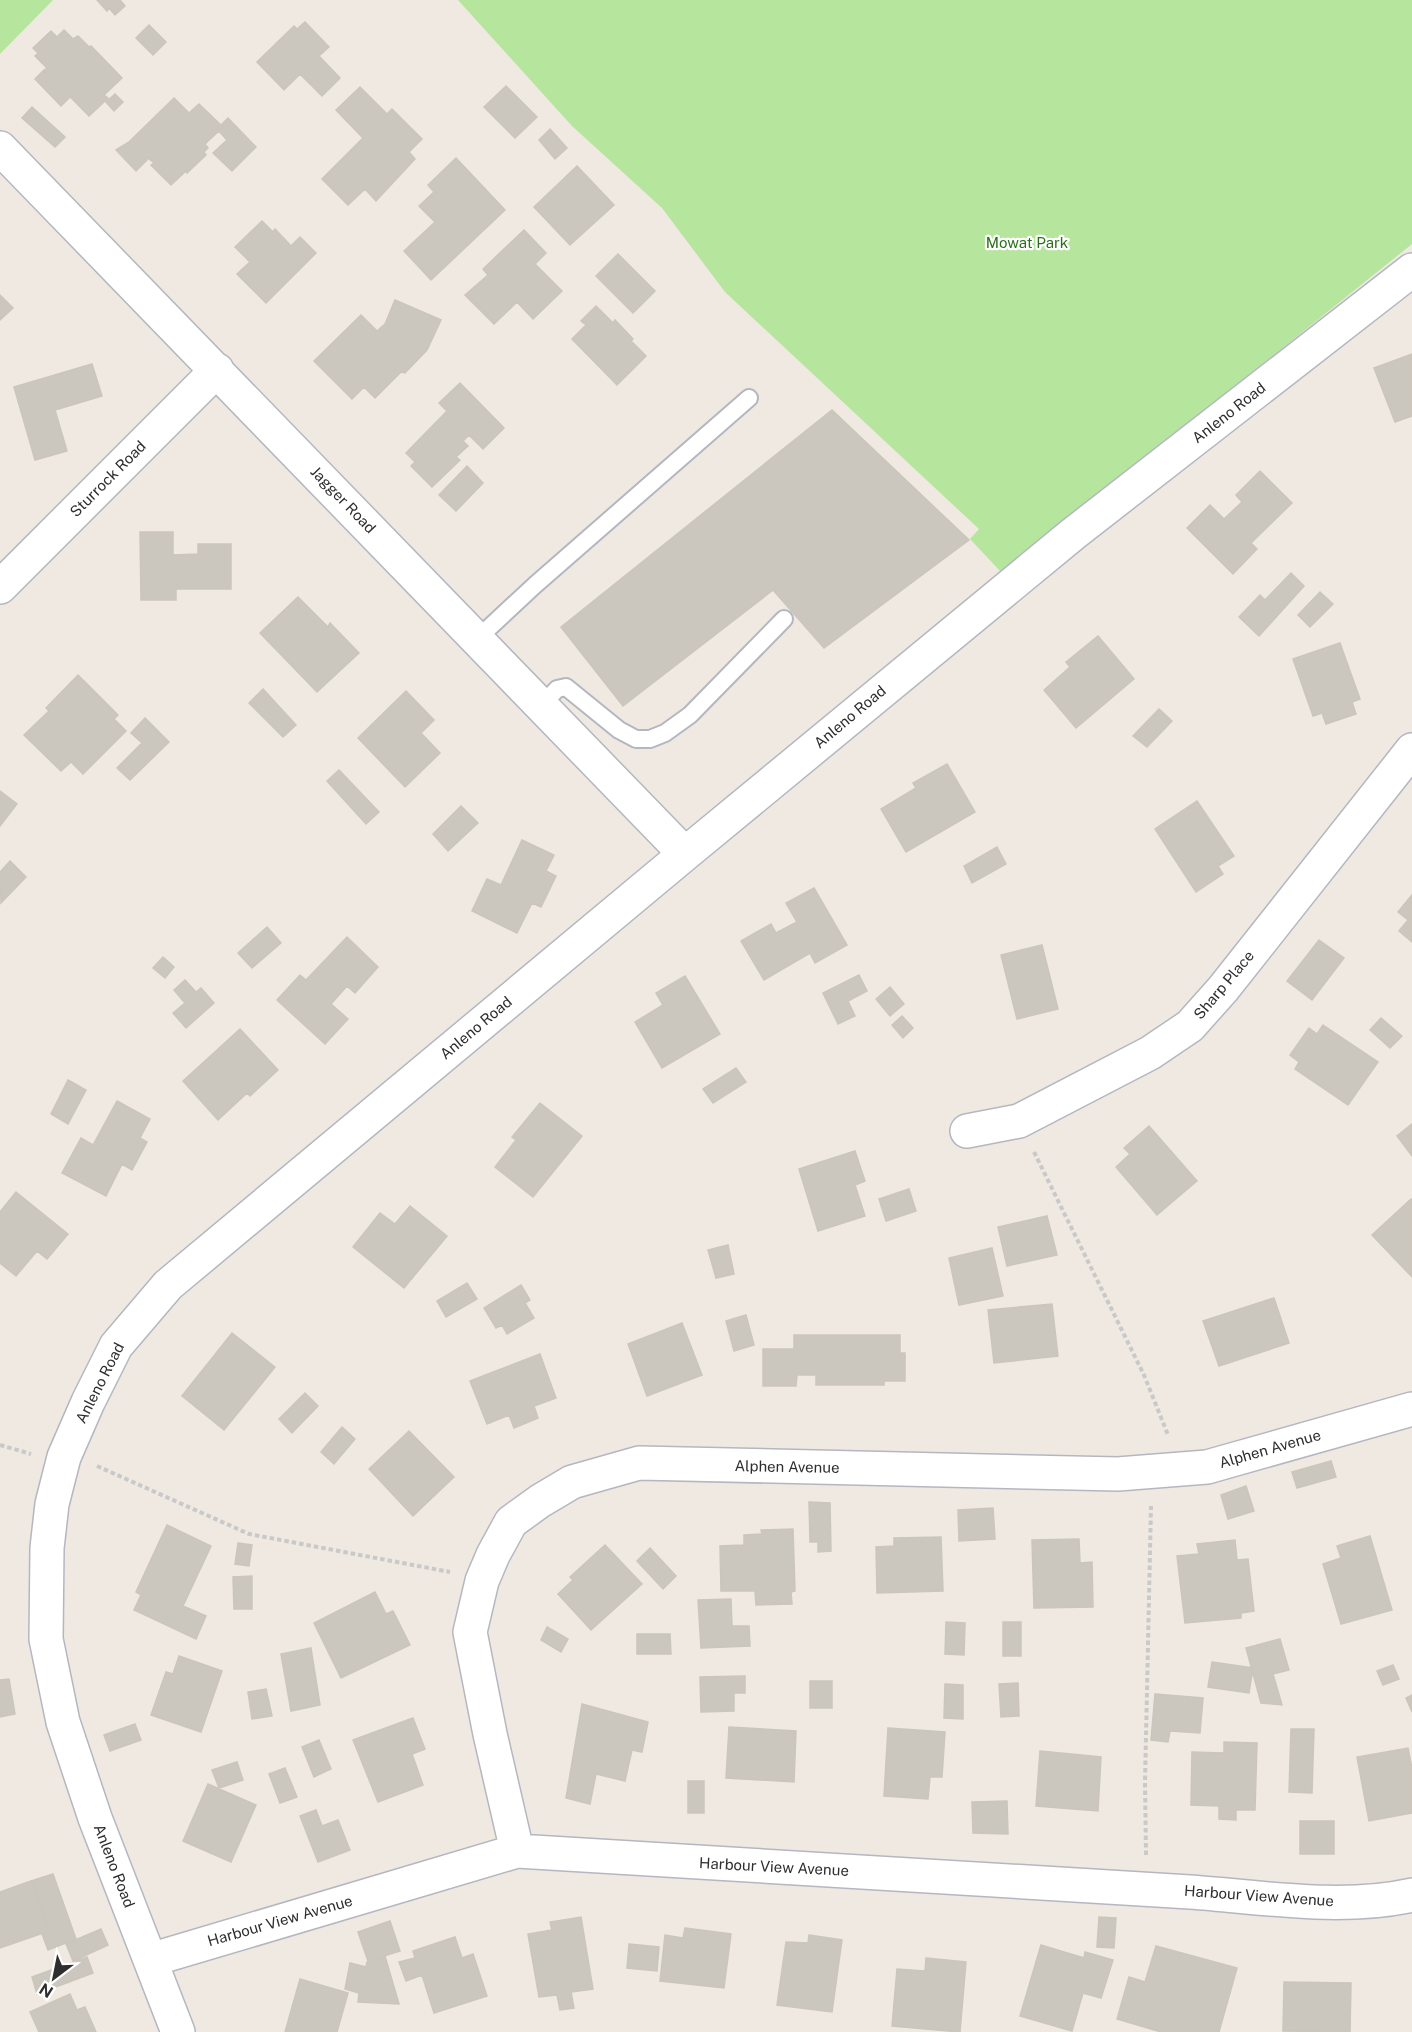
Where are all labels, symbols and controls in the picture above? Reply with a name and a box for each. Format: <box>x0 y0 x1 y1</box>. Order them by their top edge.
park label: Mowat Park <box>986 234 1068 251</box>
street label: Anleno Road <box>1189 379 1269 446</box>
street label: Sturrock Road <box>66 437 149 520</box>
street label: Jagger Road <box>307 463 379 536</box>
street label: Anleno Road <box>810 682 889 751</box>
street label: Sharp Place <box>1190 947 1257 1022</box>
street label: Anleno Road <box>436 993 515 1062</box>
street label: Anleno Road <box>72 1340 127 1426</box>
street label: Alphen Avenue <box>1217 1426 1323 1471</box>
street label: Alphen Avenue <box>734 1457 840 1476</box>
street label: Anleno Road <box>91 1822 138 1910</box>
street label: Harbour View Avenue <box>699 1854 849 1879</box>
street label: Harbour View Avenue <box>1184 1882 1334 1909</box>
street label: Harbour View Avenue <box>205 1892 354 1949</box>
north arrow <box>24 1948 84 2008</box>
text: N <box>36 1979 57 2002</box>

